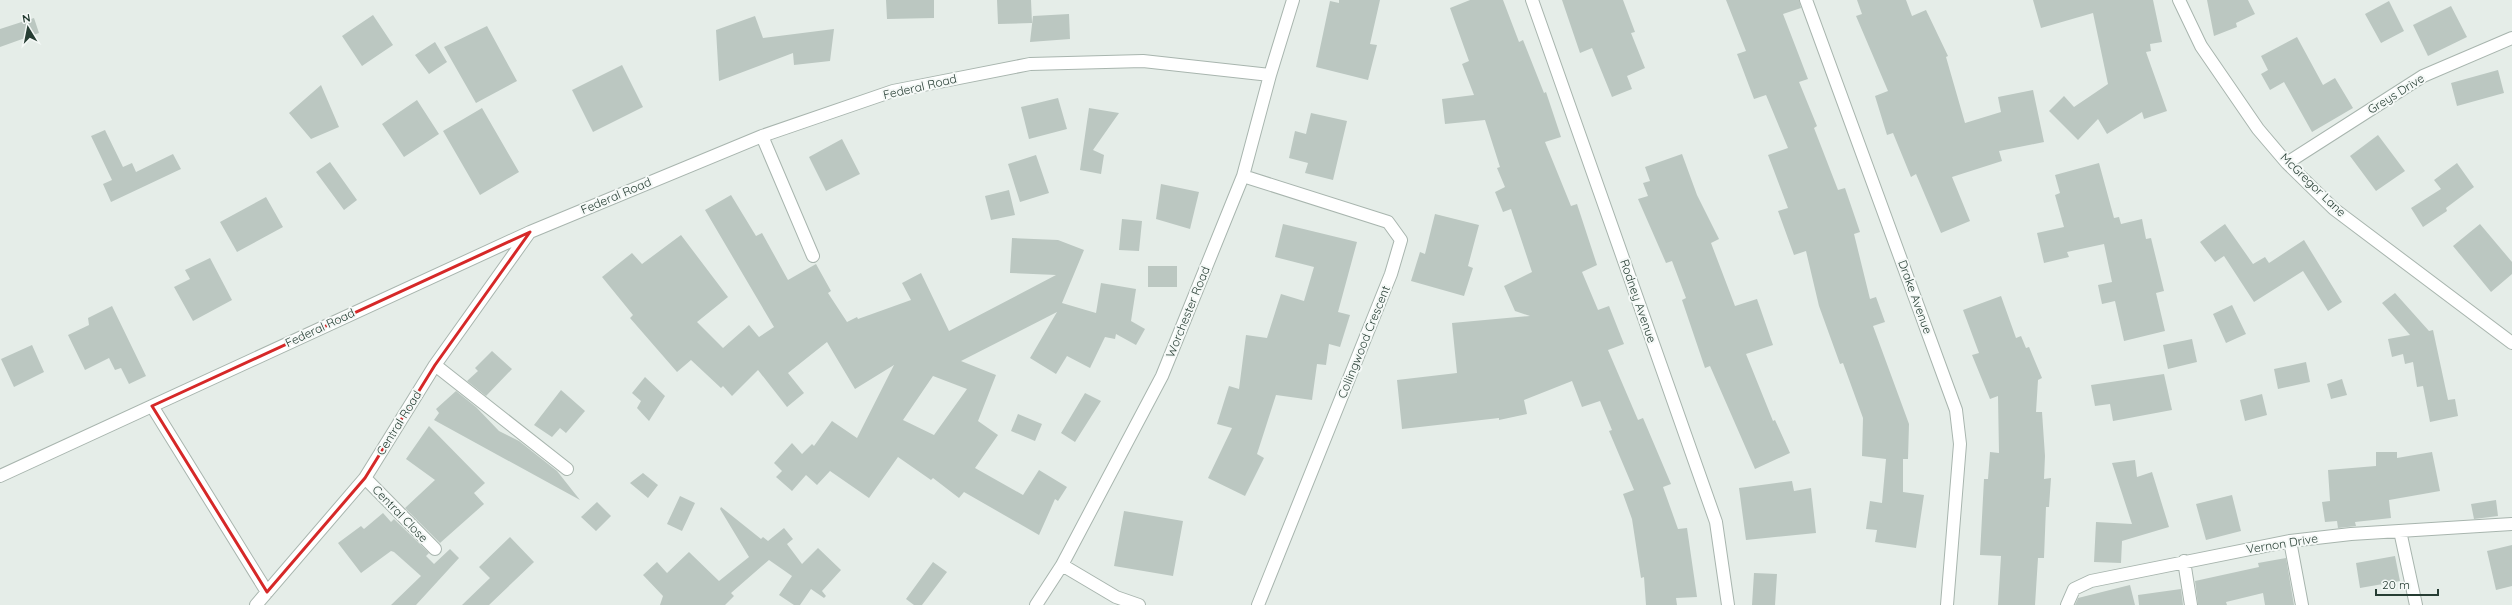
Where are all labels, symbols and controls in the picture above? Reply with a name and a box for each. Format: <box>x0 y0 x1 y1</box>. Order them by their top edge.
north arrow <box>8 8 48 48</box>
text: N <box>21 11 31 26</box>
street label: Greys Drive <box>2365 70 2427 117</box>
street label: Federal Road <box>882 71 958 102</box>
street label: McGregor Lane <box>2277 150 2349 220</box>
street label: Federal Road <box>578 174 653 217</box>
street label: Rodney Avenue <box>1617 257 1660 345</box>
street label: Drake Avenue <box>1895 258 1936 336</box>
street label: Worchester Road <box>1162 264 1213 360</box>
street label: Collingwood Crescent <box>1334 283 1393 400</box>
street label: Federal Road <box>283 305 357 350</box>
street label: Central Road <box>373 388 424 458</box>
street label: Central Close <box>369 482 431 545</box>
street label: Vernon Drive <box>2245 530 2319 557</box>
scale bar <box>2376 571 2438 597</box>
text: 20 m <box>2382 577 2410 592</box>

